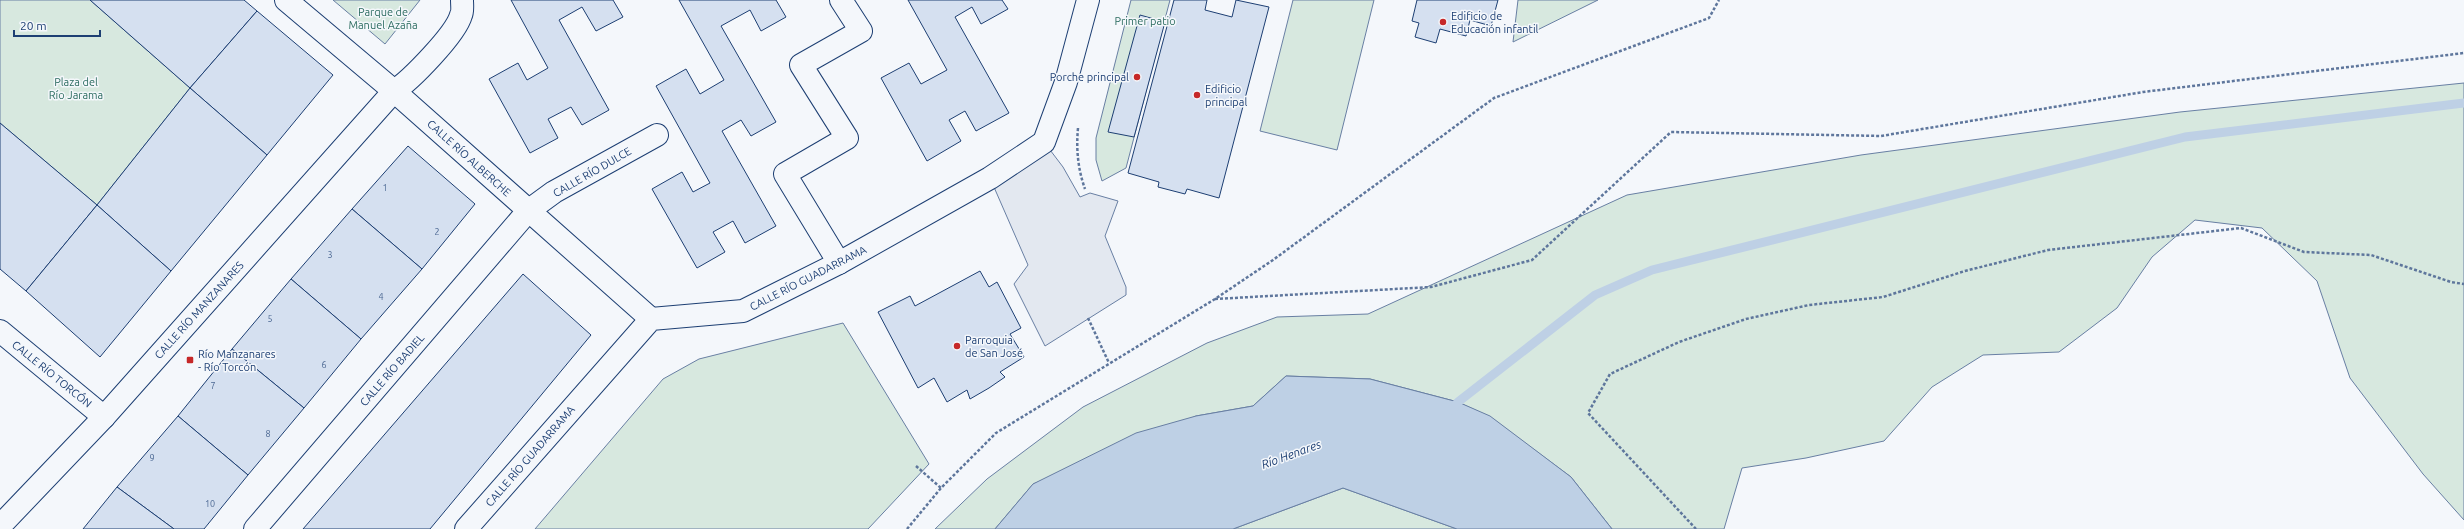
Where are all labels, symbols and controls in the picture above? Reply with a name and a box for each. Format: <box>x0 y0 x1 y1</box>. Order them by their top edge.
park label: Parque de Manuel Azaña <box>348 6 418 31</box>
place label: Edificio de Educación infantil <box>1451 10 1539 35</box>
scale bar <box>14 12 100 38</box>
park label: Primer patio <box>1114 15 1176 27</box>
marker: Edificio de Educación infantil <box>1438 17 1448 27</box>
text: 20 m <box>20 19 47 32</box>
place label: Porche principal <box>1050 71 1129 83</box>
marker: Porche principal <box>1132 72 1142 82</box>
park label: Plaza del Río Jarama <box>49 76 103 101</box>
place label: Edificio principal <box>1205 83 1247 108</box>
marker: Edificio principal <box>1192 90 1202 100</box>
street label: CALLE RÍO ALBERCHE <box>425 117 514 199</box>
street label: CALLE RÍO DULCE <box>550 144 633 199</box>
house number: 1 <box>382 183 388 193</box>
house number: 2 <box>434 227 440 237</box>
street label: CALLE RÍO GUADARRAMA <box>747 242 869 313</box>
house number: 3 <box>327 250 333 260</box>
street label: CALLE RÍO MANZANARES <box>151 258 246 361</box>
house number: 4 <box>378 292 384 302</box>
house number: 5 <box>267 314 273 324</box>
street label: CALLE RÍO BADIEL <box>357 331 427 408</box>
place label: Parroquia de San José <box>965 334 1023 359</box>
street label: CALLE RÍO TORCÓN <box>10 337 95 410</box>
marker: Parroquia de San José <box>952 341 962 351</box>
place label: Río Manzanares - Río Torcón <box>198 348 276 373</box>
marker: Río Manzanares - Río Torcón <box>185 355 195 365</box>
house number: 6 <box>321 360 327 370</box>
house number: 7 <box>210 381 216 391</box>
street label: CALLE RÍO GUADARRAMA <box>482 402 578 509</box>
house number: 8 <box>265 429 271 439</box>
water label: Río Henares <box>1259 437 1323 471</box>
house number: 9 <box>149 453 155 463</box>
house number: 10 <box>205 499 215 509</box>

